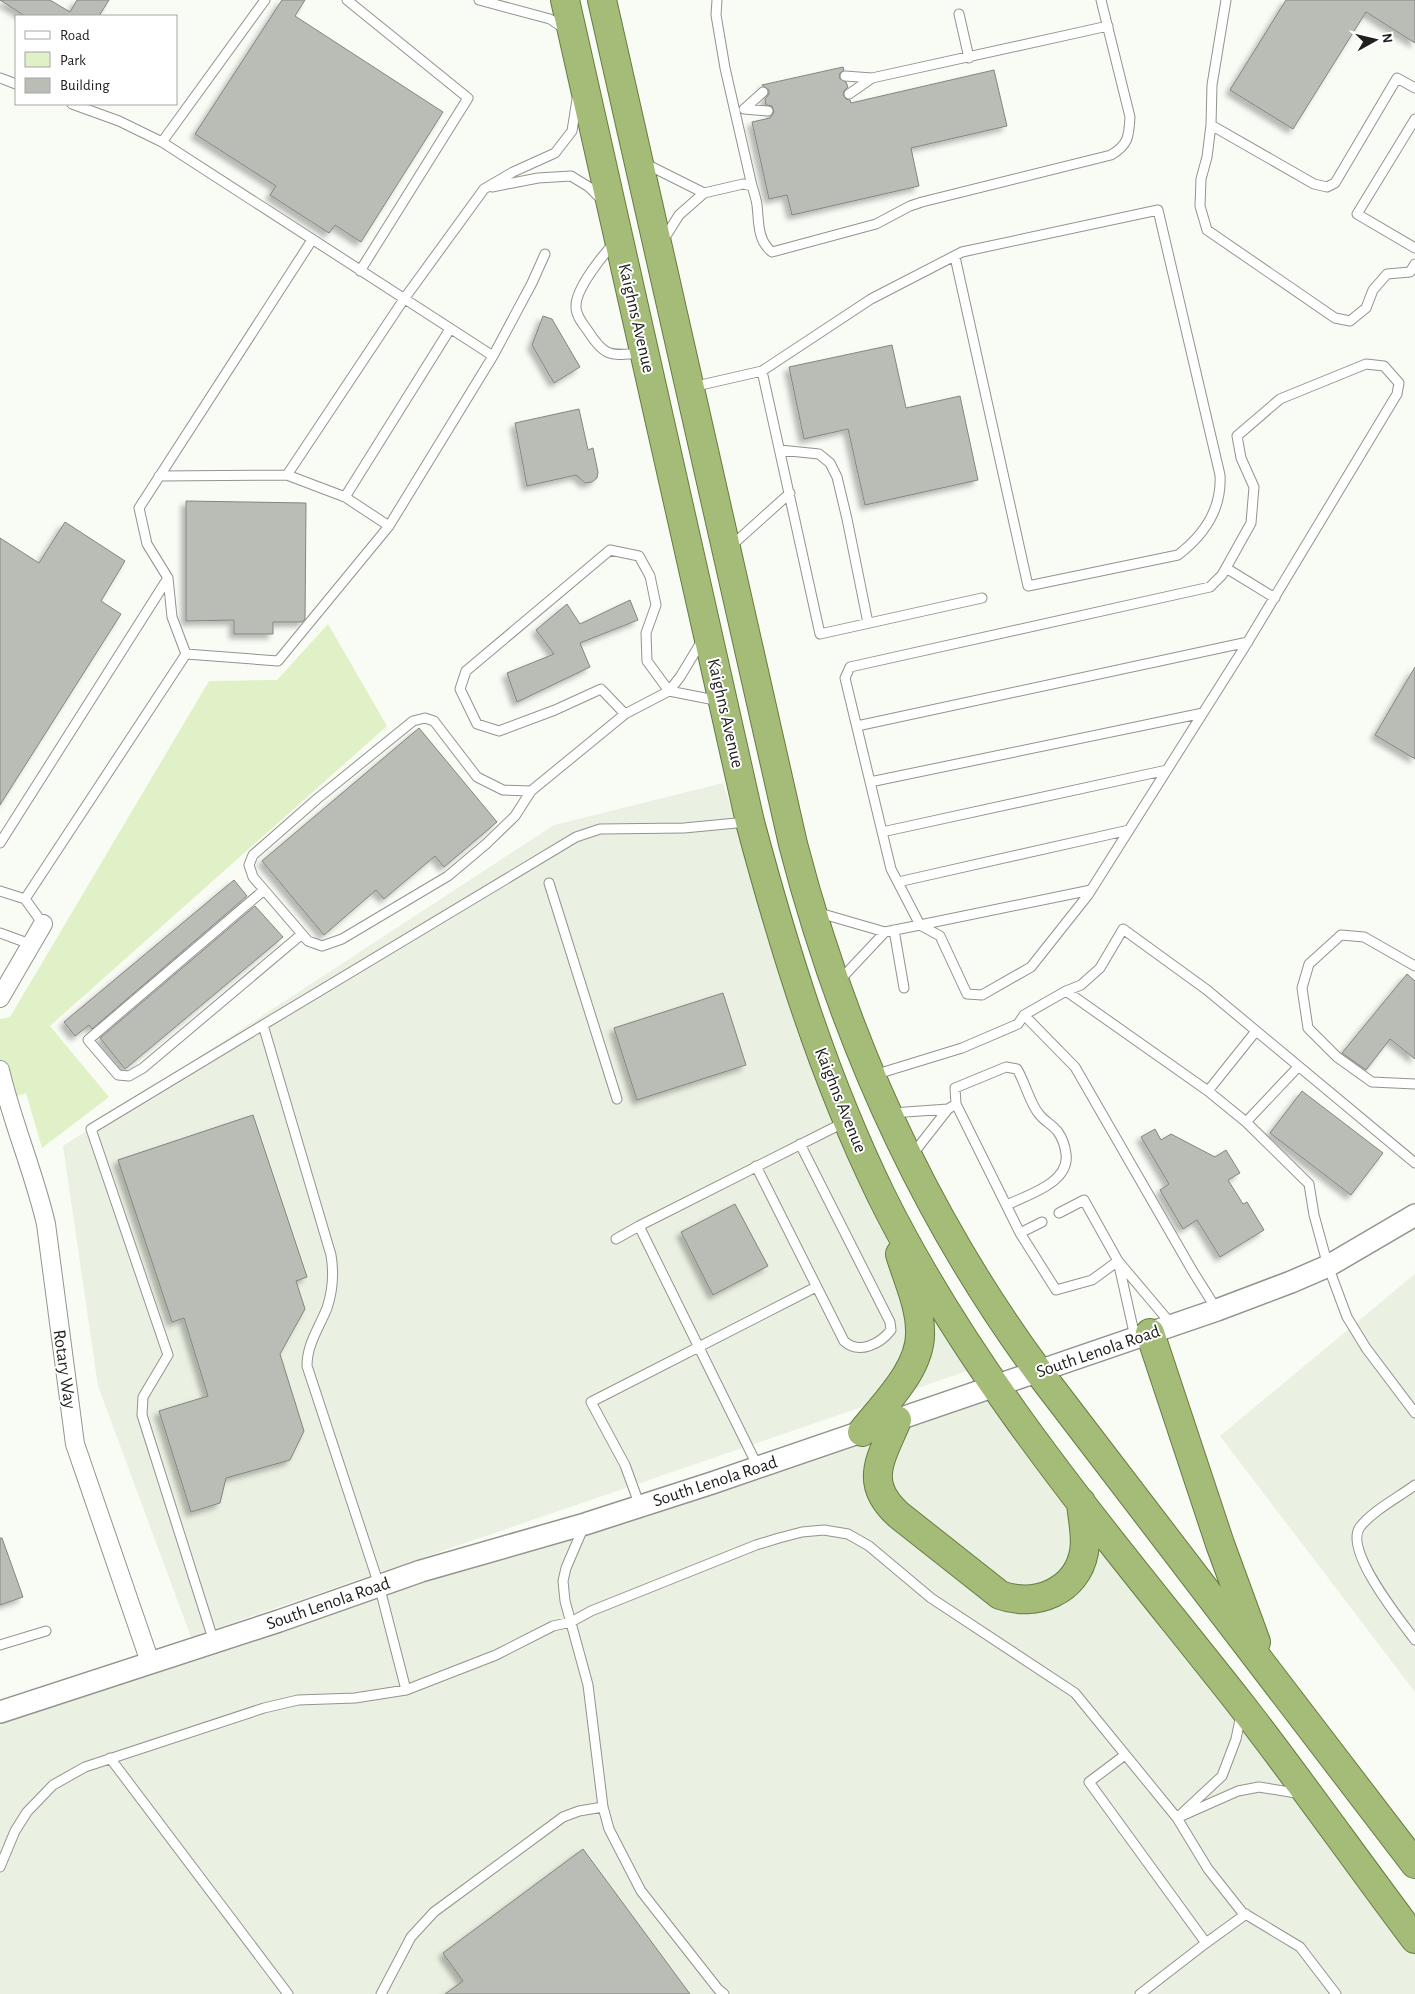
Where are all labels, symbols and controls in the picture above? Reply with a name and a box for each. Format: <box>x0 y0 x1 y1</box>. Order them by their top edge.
legend <box>15 15 178 105</box>
north arrow <box>1350 15 1400 65</box>
text: Road <box>60 28 90 43</box>
text: N <box>1379 33 1394 44</box>
text: Park <box>60 53 86 68</box>
text: Building <box>60 78 110 93</box>
street label: Kaighns Avenue <box>615 262 657 375</box>
street label: Kaighns Avenue <box>704 657 746 770</box>
street label: Kaighns Avenue <box>811 1045 869 1156</box>
street label: South Lenola Road <box>1034 1322 1162 1382</box>
street label: Rotary Way <box>50 1328 79 1410</box>
street label: South Lenola Road <box>651 1453 780 1511</box>
street label: South Lenola Road <box>264 1574 392 1634</box>

